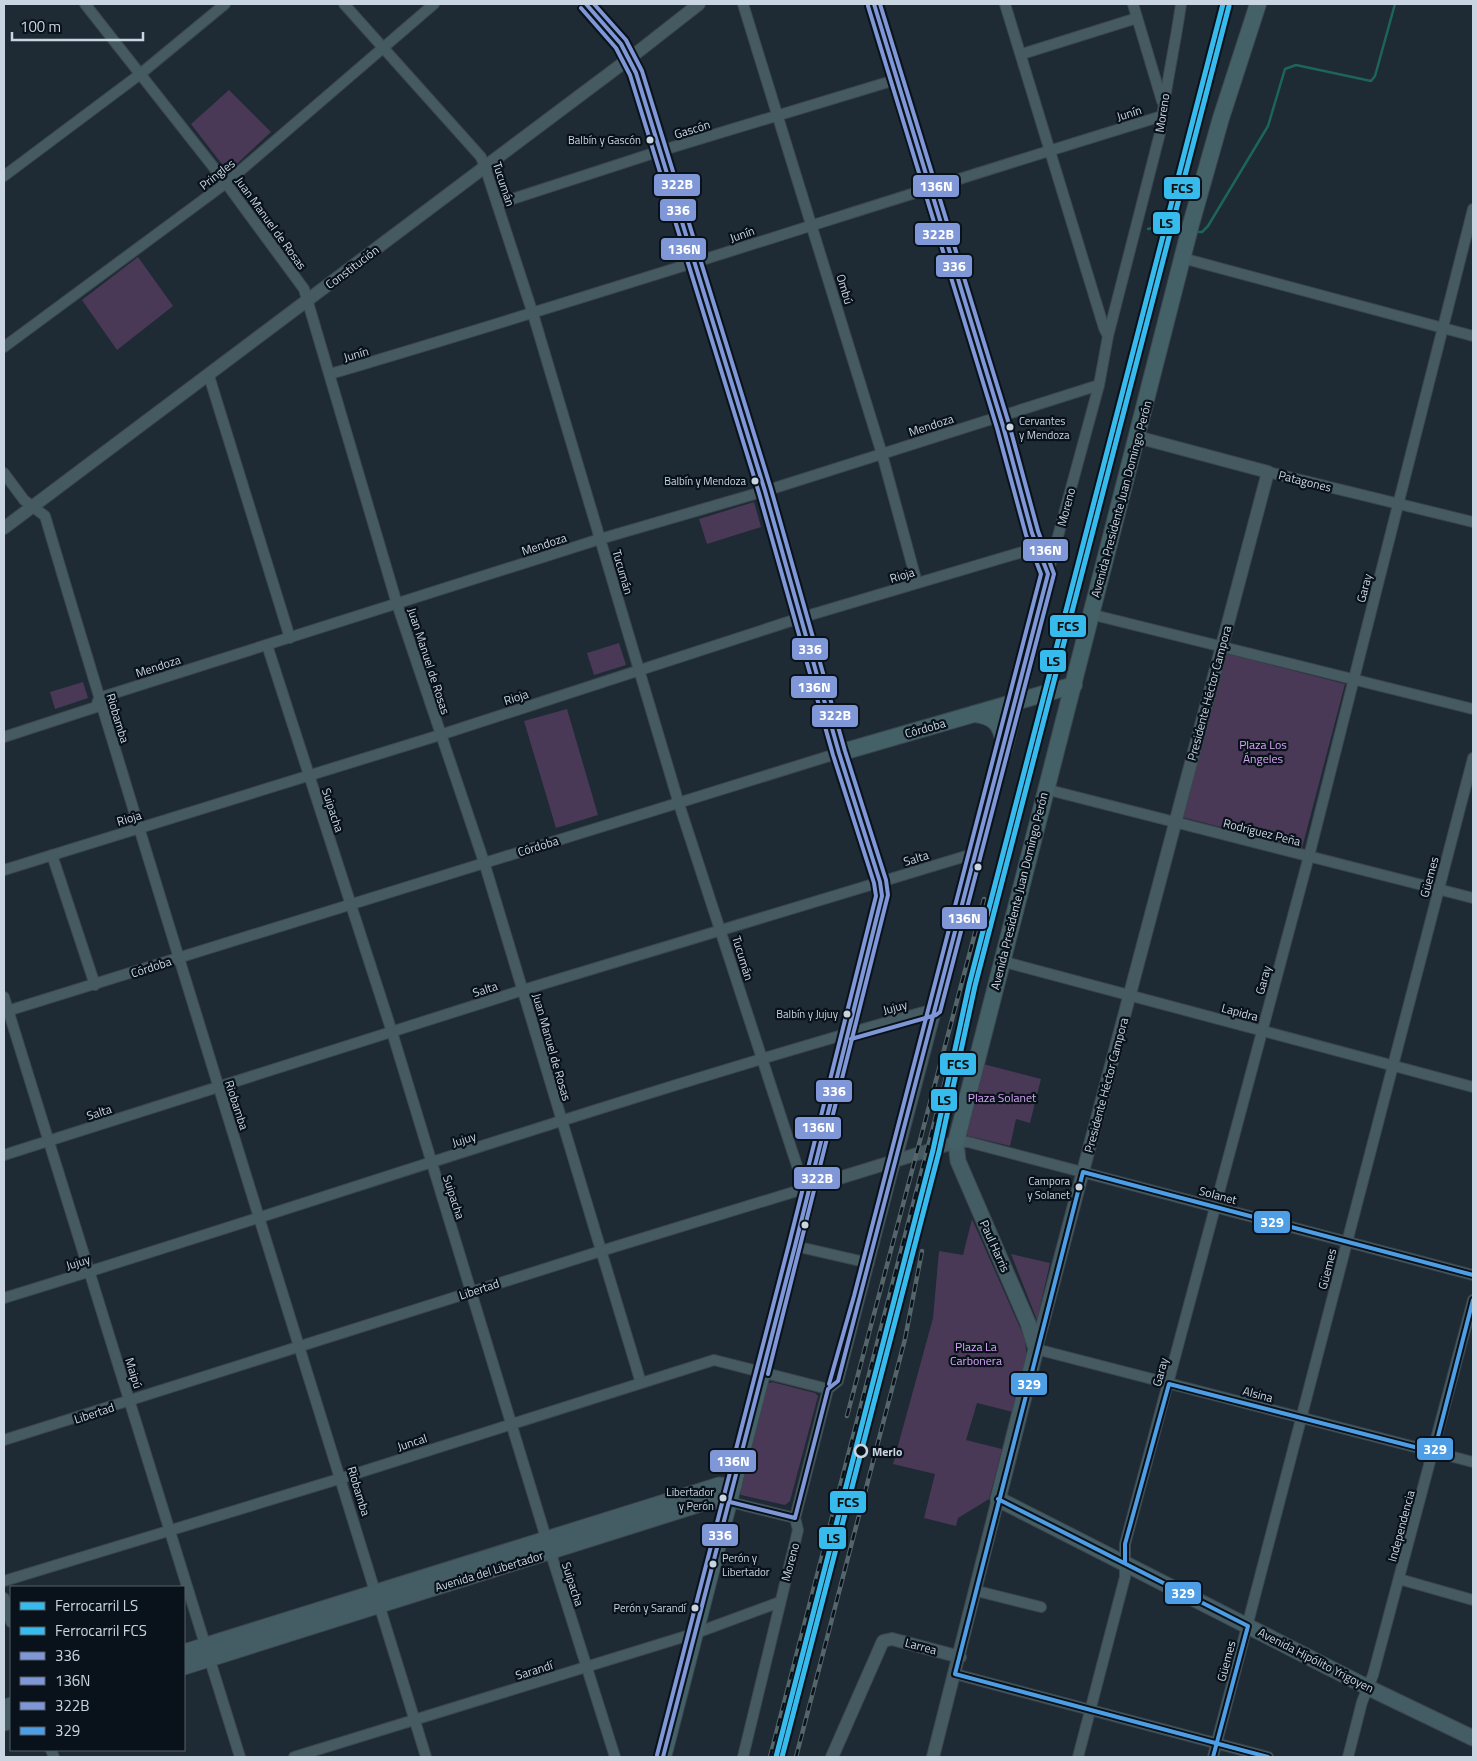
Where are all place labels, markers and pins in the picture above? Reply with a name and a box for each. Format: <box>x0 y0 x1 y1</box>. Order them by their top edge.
place label: Balbín y Gascón <box>568 132 641 148</box>
marker: Balbín y Gascón <box>645 135 655 145</box>
place label: Cervantes y Mendoza <box>1019 413 1070 443</box>
marker: Cervantes y Mendoza <box>1005 422 1015 432</box>
place label: Balbín y Mendoza <box>664 473 746 489</box>
marker: Balbín y Mendoza <box>750 476 760 486</box>
unlabelled marker <box>973 862 983 872</box>
place label: Balbín y Jujuy <box>776 1006 839 1022</box>
marker: Balbín y Jujuy <box>842 1009 852 1019</box>
place label: Campora y Solanet <box>1027 1173 1070 1203</box>
marker: Campora y Solanet <box>1074 1182 1084 1192</box>
unlabelled marker <box>800 1220 810 1230</box>
place label: Merlo <box>872 1442 902 1461</box>
marker: Merlo <box>854 1444 868 1458</box>
place label: Libertador y Perón <box>666 1484 714 1514</box>
marker: Libertador y Perón <box>718 1493 728 1503</box>
place label: Perón y Libertador <box>722 1550 770 1580</box>
marker: Perón y Libertador <box>708 1559 718 1569</box>
place label: Perón y Sarandí <box>613 1600 688 1616</box>
marker: Perón y Sarandí <box>690 1603 700 1613</box>

